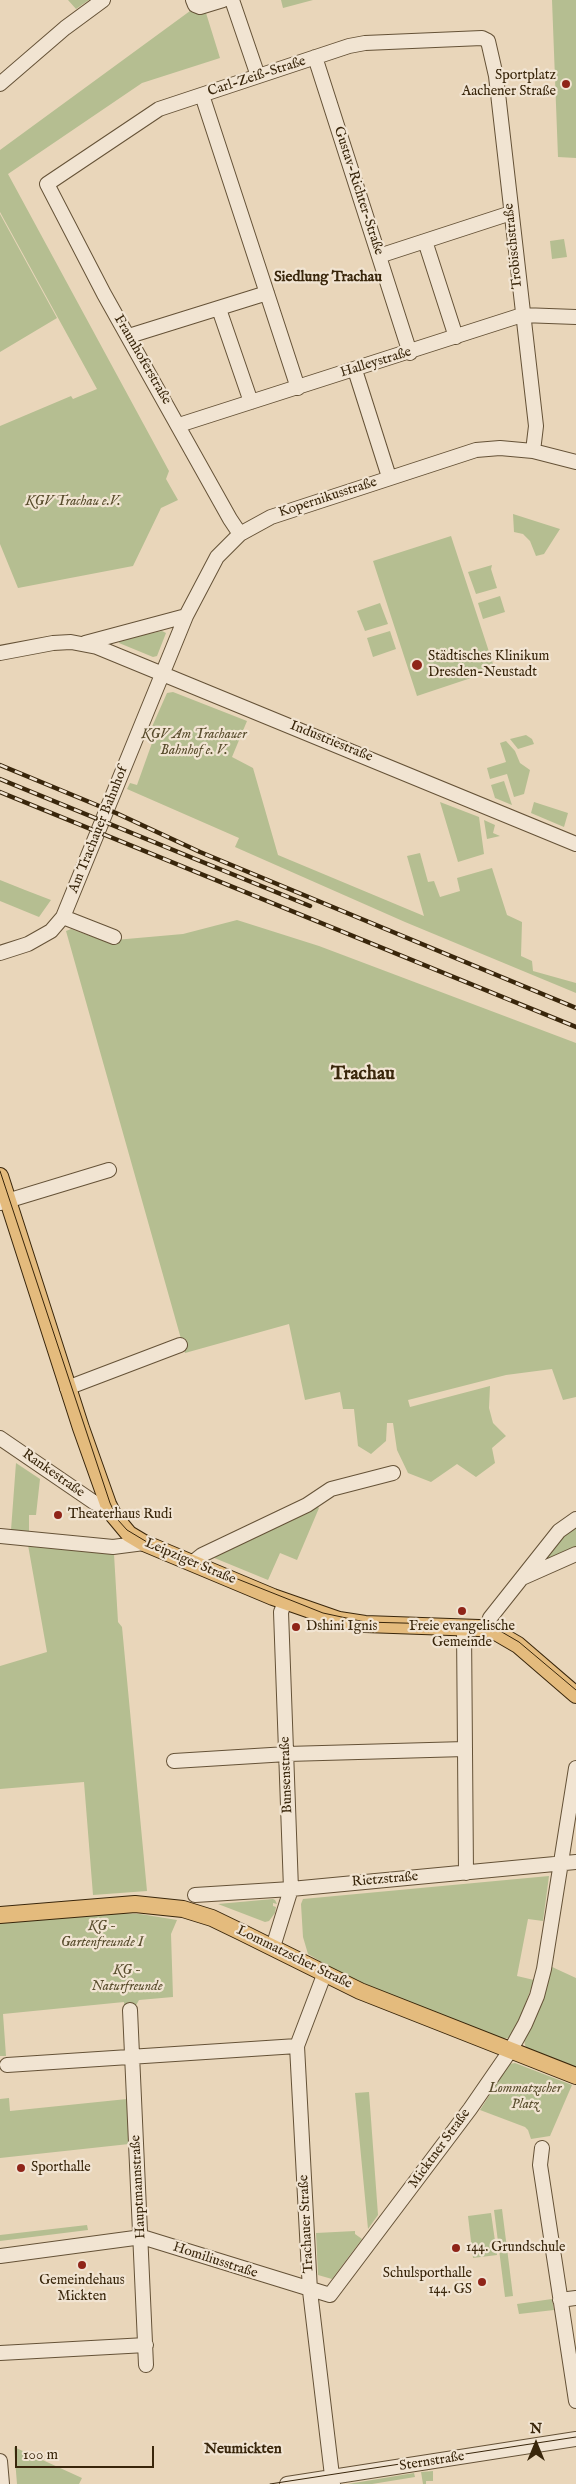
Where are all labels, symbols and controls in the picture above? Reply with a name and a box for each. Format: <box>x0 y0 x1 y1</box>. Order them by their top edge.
street label: Carl-Zeiß-Straße <box>206 53 308 101</box>
place label: Sportplatz Aachener Straße <box>462 68 556 100</box>
marker: Sportplatz Aachener Straße <box>560 78 572 90</box>
street label: Gustav-Richter-Straße <box>329 125 387 257</box>
street label: Trobischstraße <box>501 202 527 290</box>
district label: Siedlung Trachau <box>274 269 382 287</box>
street label: Fraunhoferstraße <box>110 312 174 408</box>
street label: Halleystraße <box>338 344 414 382</box>
street label: Kopernikusstraße <box>277 474 379 522</box>
park label: KGV Trachau e.V. <box>25 494 121 510</box>
place label: Städtisches Klinikum Dresden-Neustadt <box>428 649 549 682</box>
marker: Städtisches Klinikum Dresden-Neustadt <box>410 658 424 672</box>
street label: Industriestraße <box>287 718 375 766</box>
park label: KGV Am Trachauer Bahnhof e. V. <box>141 727 247 760</box>
street label: Am Trachauer Bahnhof <box>66 764 132 896</box>
district label: Trachau <box>331 1064 395 1086</box>
street label: Rankestraße <box>18 1446 88 1502</box>
place label: Theaterhaus Rudi <box>68 1507 172 1523</box>
marker: Theaterhaus Rudi <box>52 1509 64 1521</box>
street label: Leipziger Straße <box>142 1535 238 1589</box>
marker: Freie evangelische Gemeinde <box>456 1605 468 1617</box>
place label: Dshini Ignis <box>306 1619 377 1635</box>
place label: Freie evangelische Gemeinde <box>409 1619 515 1651</box>
marker: Dshini Ignis <box>290 1621 302 1633</box>
street label: Bunsenstraße <box>277 1736 297 1814</box>
street label: Rietzstraße <box>351 1869 419 1891</box>
park label: KG - Gartenfreunde I <box>61 1919 143 1951</box>
street label: Lommatzscher Straße <box>234 1923 354 1993</box>
park label: KG - Naturfreunde <box>91 1963 163 1995</box>
park label: Lommatzscher Platz <box>489 2081 561 2114</box>
street label: Micktner Straße <box>406 2106 474 2192</box>
street label: Hauptmannstraße <box>128 2135 150 2239</box>
place label: Sporthalle <box>31 2160 91 2176</box>
marker: Sporthalle <box>15 2162 27 2174</box>
street label: Trachauer Straße <box>296 2174 318 2274</box>
street label: Homiliusstraße <box>170 2239 260 2283</box>
place label: 144. Grundschule <box>466 2240 566 2256</box>
marker: 144. Grundschule <box>450 2242 462 2254</box>
marker: Gemeindehaus Mickten <box>76 2259 88 2271</box>
place label: Schulsporthalle 144. GS <box>383 2266 472 2298</box>
place label: Gemeindehaus Mickten <box>39 2273 125 2306</box>
marker: Schulsporthalle 144. GS <box>476 2276 488 2288</box>
north arrow <box>511 2419 561 2469</box>
text: N <box>530 2420 542 2438</box>
scale bar <box>18 2436 156 2468</box>
district label: Neumickten <box>204 2441 282 2459</box>
text: 100 m <box>23 2445 58 2464</box>
street label: Sternstraße <box>398 2449 466 2475</box>

